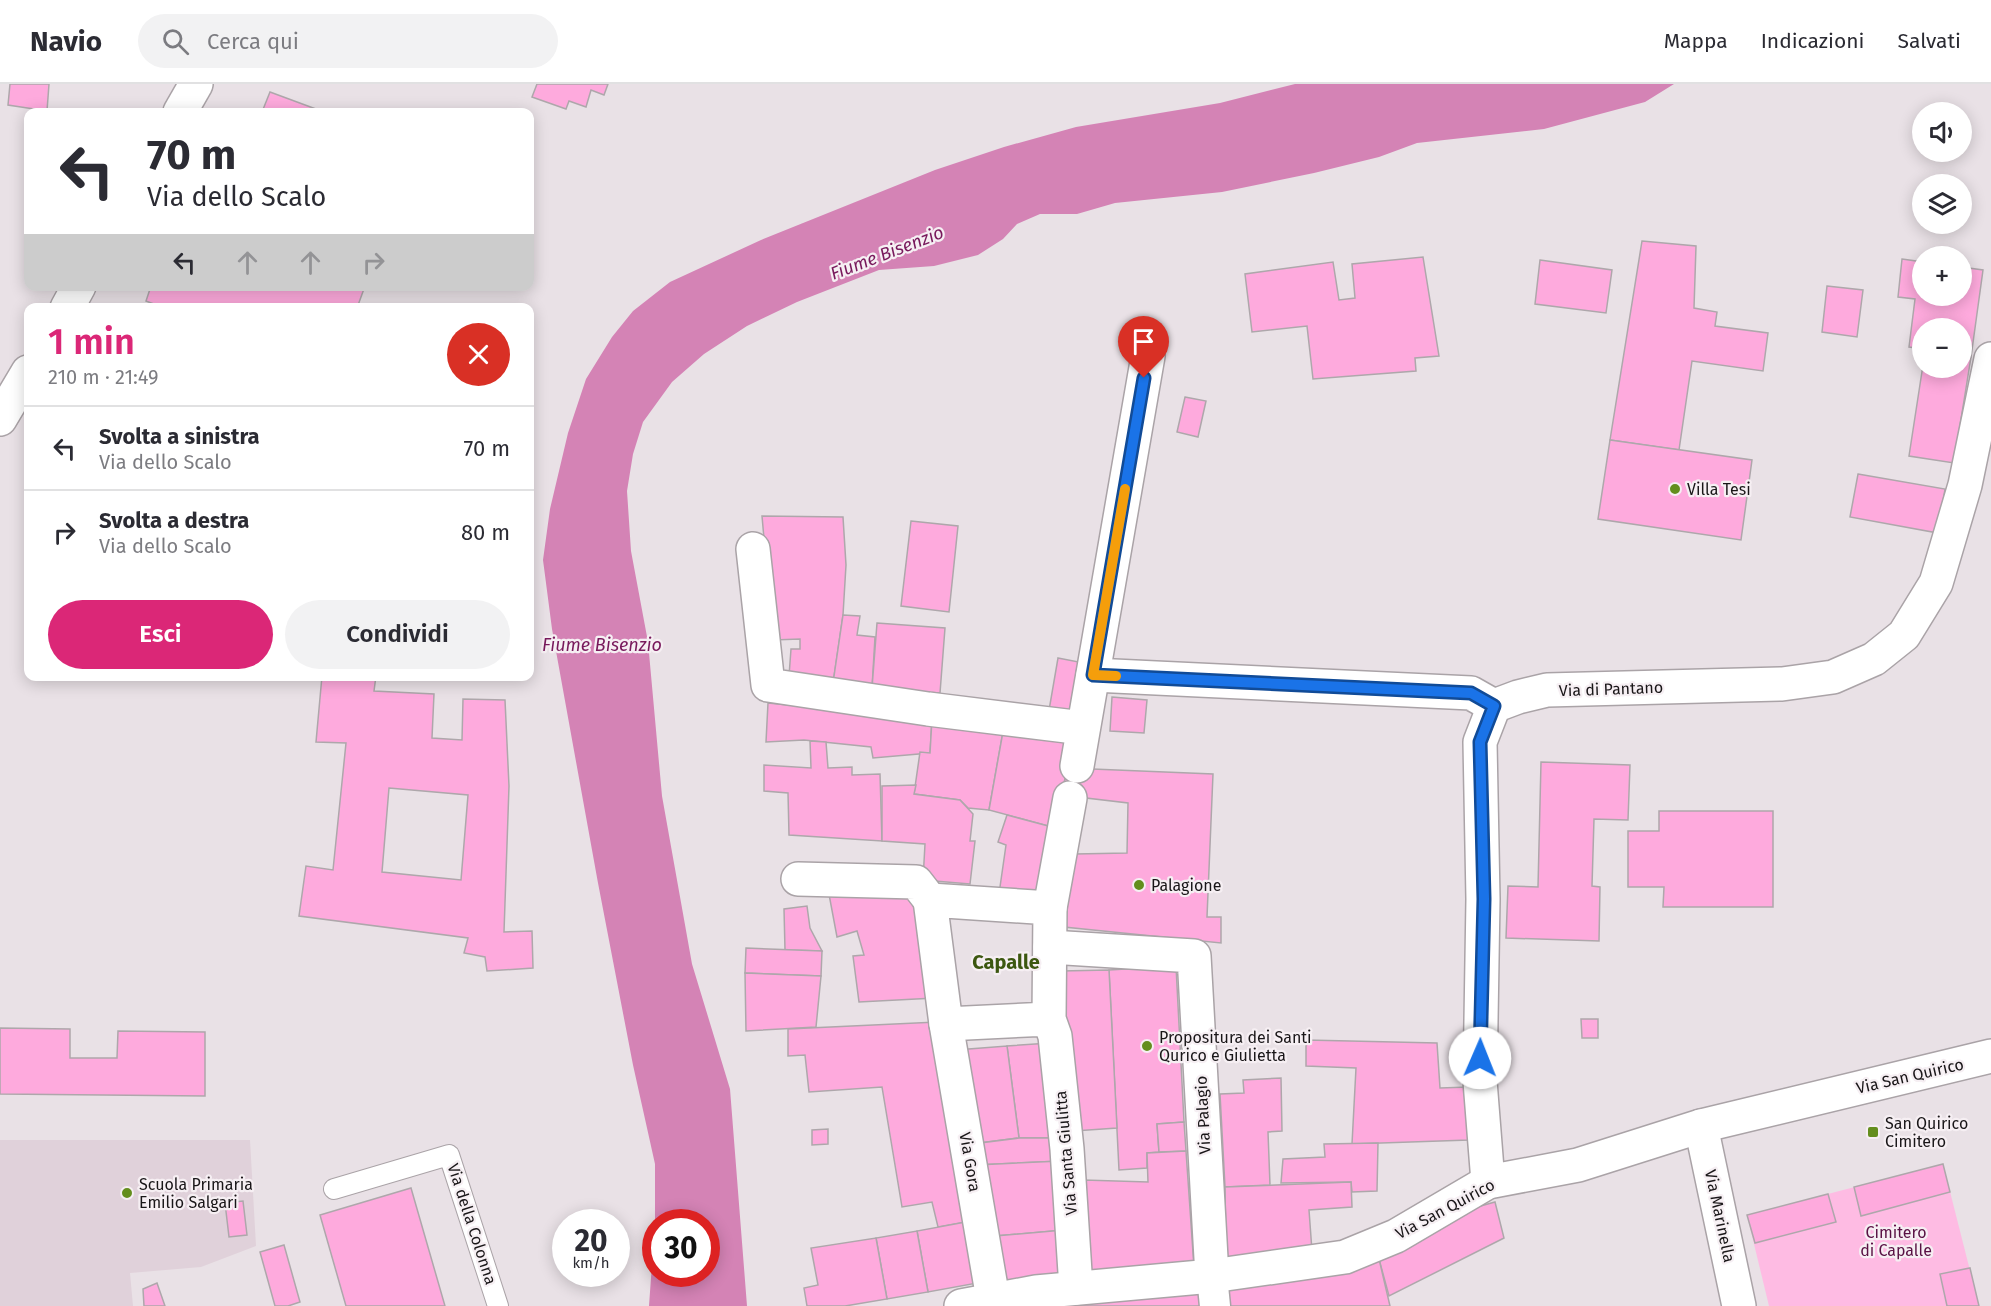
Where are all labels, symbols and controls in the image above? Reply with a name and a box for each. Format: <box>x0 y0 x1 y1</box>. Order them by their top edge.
search box <box>138 14 558 68</box>
text: Navio <box>30 25 102 58</box>
icon: search <box>159 25 192 58</box>
text: Cerca qui <box>207 28 299 55</box>
text: Mappa <box>1664 28 1728 54</box>
text: Indicazioni <box>1761 28 1864 54</box>
text: Salvati <box>1897 28 1961 54</box>
map controls <box>1912 102 1972 378</box>
button: sound <box>1912 102 1972 162</box>
text: 70 m <box>147 130 236 180</box>
icon: left <box>48 132 126 210</box>
button: layers <box>1912 174 1972 234</box>
text: Via dello Scalo <box>147 181 326 213</box>
water label: Fiume Bisenzio <box>827 221 947 285</box>
icon: left <box>168 246 201 279</box>
icon: ahead <box>231 246 264 279</box>
icon: ahead <box>294 246 327 279</box>
icon: right <box>357 246 390 279</box>
button: + <box>1912 246 1972 306</box>
pin <box>1118 316 1169 378</box>
button: − <box>1912 318 1972 378</box>
text: 1 min <box>48 320 135 364</box>
button: close <box>447 323 510 386</box>
icon: arrive <box>1127 325 1160 358</box>
text: 210 m · 21:49 <box>48 365 159 389</box>
text: Svolta a sinistra <box>99 423 260 450</box>
icon: left <box>48 432 81 465</box>
text: 70 m <box>464 435 510 462</box>
text: Via dello Scalo <box>99 450 232 474</box>
place label: Villa Tesi <box>1687 480 1751 499</box>
marker: Villa Tesi <box>1668 482 1682 496</box>
text: Svolta a destra <box>99 507 249 534</box>
icon: right <box>48 516 81 549</box>
text: 80 m <box>461 519 510 546</box>
text: Via dello Scalo <box>99 534 232 558</box>
button: Esci <box>48 600 273 669</box>
button: Condividi <box>285 600 510 669</box>
water label: Fiume Bisenzio <box>542 634 662 656</box>
street label: Via di Pantano <box>1559 678 1663 700</box>
place label: Palagione <box>1151 876 1221 895</box>
marker: Palagione <box>1132 878 1146 892</box>
district label: Capalle <box>972 950 1040 974</box>
position arrow <box>1448 1026 1512 1090</box>
place label: Propositura dei Santi Qurico e Giulietta <box>1159 1028 1312 1065</box>
marker: Propositura dei Santi Qurico e Giulietta <box>1140 1039 1154 1053</box>
street label: Via San Quirico <box>1854 1054 1966 1098</box>
street label: Via Palagio <box>1191 1075 1215 1155</box>
street label: Via Santa Giulitta <box>1051 1090 1081 1216</box>
place label: San Quirico Cimitero <box>1885 1114 1968 1151</box>
marker: San Quirico Cimitero <box>1866 1125 1880 1139</box>
street label: Via Gora <box>955 1131 985 1193</box>
street label: Via della Colonna <box>443 1161 501 1287</box>
street label: Via Marinella <box>1701 1168 1739 1264</box>
place label: Scuola Primaria Emilio Salgari <box>139 1175 253 1212</box>
street label: Via San Quirico <box>1392 1175 1498 1243</box>
marker: Scuola Primaria Emilio Salgari <box>120 1186 134 1200</box>
speed limit sign: 30 <box>642 1209 720 1287</box>
text: 20 <box>574 1223 608 1259</box>
park label: Cimitero di Capalle <box>1860 1223 1932 1260</box>
text: km/h <box>572 1254 610 1272</box>

